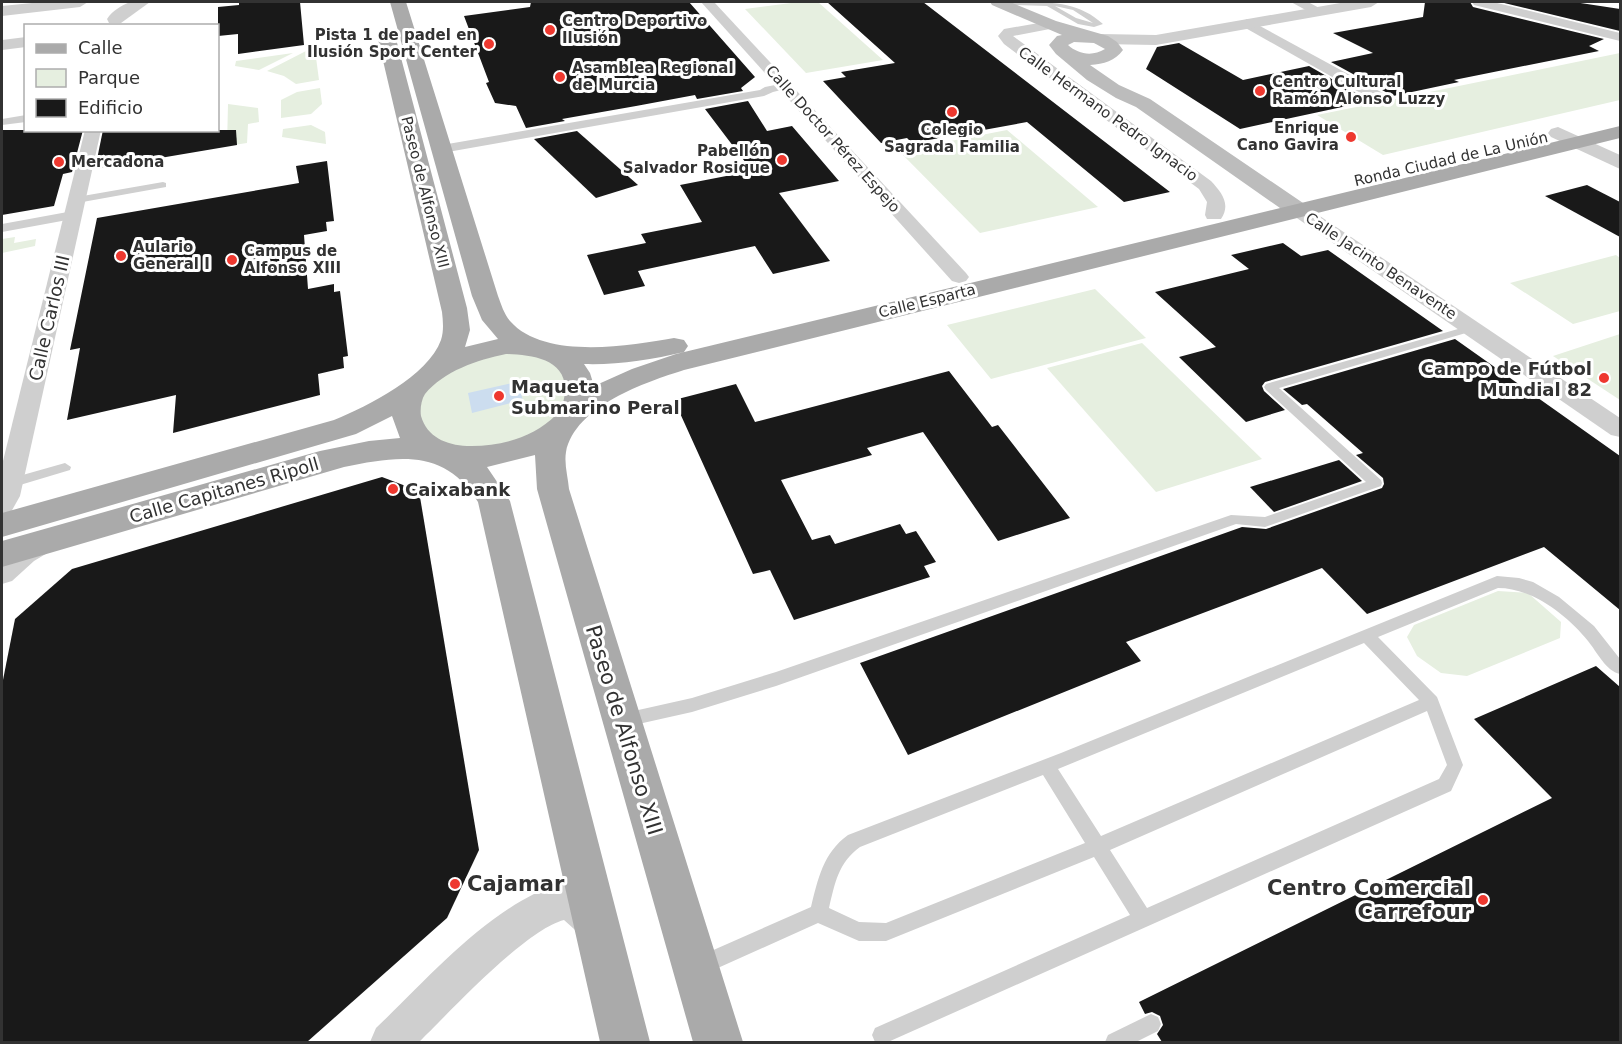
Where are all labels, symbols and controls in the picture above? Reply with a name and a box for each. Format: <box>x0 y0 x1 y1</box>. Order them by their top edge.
place label: Centro Deportivo Ilusión <box>562 12 707 47</box>
marker: Centro Deportivo Ilusión <box>543 23 557 37</box>
legend <box>24 24 219 132</box>
place label: Pista 1 de padel en Ilusión Sport Center <box>307 26 478 61</box>
text: Calle <box>78 37 123 58</box>
marker: Pista 1 de padel en Ilusión Sport Center <box>482 37 496 51</box>
street label: Calle Hermano Pedro Ignacio <box>1015 43 1201 185</box>
place label: Asamblea Regional de Murcia <box>572 59 734 94</box>
street label: Calle Doctor Pérez Espejo <box>762 62 904 216</box>
text: Parque <box>78 67 140 88</box>
marker: Asamblea Regional de Murcia <box>553 70 567 84</box>
place label: Centro Cultural Ramón Alonso Luzzy <box>1272 73 1445 108</box>
marker: Centro Cultural Ramón Alonso Luzzy <box>1253 84 1267 98</box>
text: Edificio <box>78 97 143 118</box>
marker: Colegio Sagrada Familia <box>945 105 959 119</box>
street label: Paseo de Alfonso XIII <box>397 114 453 270</box>
place label: Enrique Cano Gavira <box>1237 119 1339 154</box>
place label: Colegio Sagrada Familia <box>884 121 1020 156</box>
street label: Ronda Ciudad de La Unión <box>1352 128 1550 190</box>
marker: Enrique Cano Gavira <box>1344 130 1358 144</box>
place label: Pabellón Salvador Rosique <box>623 142 770 177</box>
place label: Mercadona <box>71 153 164 171</box>
marker: Pabellón Salvador Rosique <box>775 153 789 167</box>
marker: Mercadona <box>52 155 66 169</box>
street label: Calle Jacinto Benavente <box>1302 209 1460 323</box>
place label: Aulario General I <box>133 238 210 273</box>
place label: Campus de Alfonso XIII <box>244 242 341 277</box>
marker: Aulario General I <box>114 249 128 263</box>
street label: Calle Carlos III <box>24 253 74 383</box>
marker: Campus de Alfonso XIII <box>225 253 239 267</box>
street label: Calle Esparta <box>877 280 977 322</box>
place label: Campo de Fútbol Mundial 82 <box>1421 358 1592 400</box>
marker: Campo de Fútbol Mundial 82 <box>1597 371 1611 385</box>
place label: Maqueta Submarino Peral <box>511 376 680 418</box>
marker: Maqueta Submarino Peral <box>492 389 506 403</box>
street label: Calle Capitanes Ripoll <box>127 453 321 527</box>
place label: Caixabank <box>405 479 511 500</box>
marker: Caixabank <box>386 482 400 496</box>
street label: Paseo de Alfonso XIII <box>581 622 667 838</box>
place label: Cajamar <box>467 872 565 896</box>
place label: Centro Comercial Carrefour <box>1267 876 1472 924</box>
marker: Cajamar <box>448 877 462 891</box>
marker: Centro Comercial Carrefour <box>1476 893 1490 907</box>

